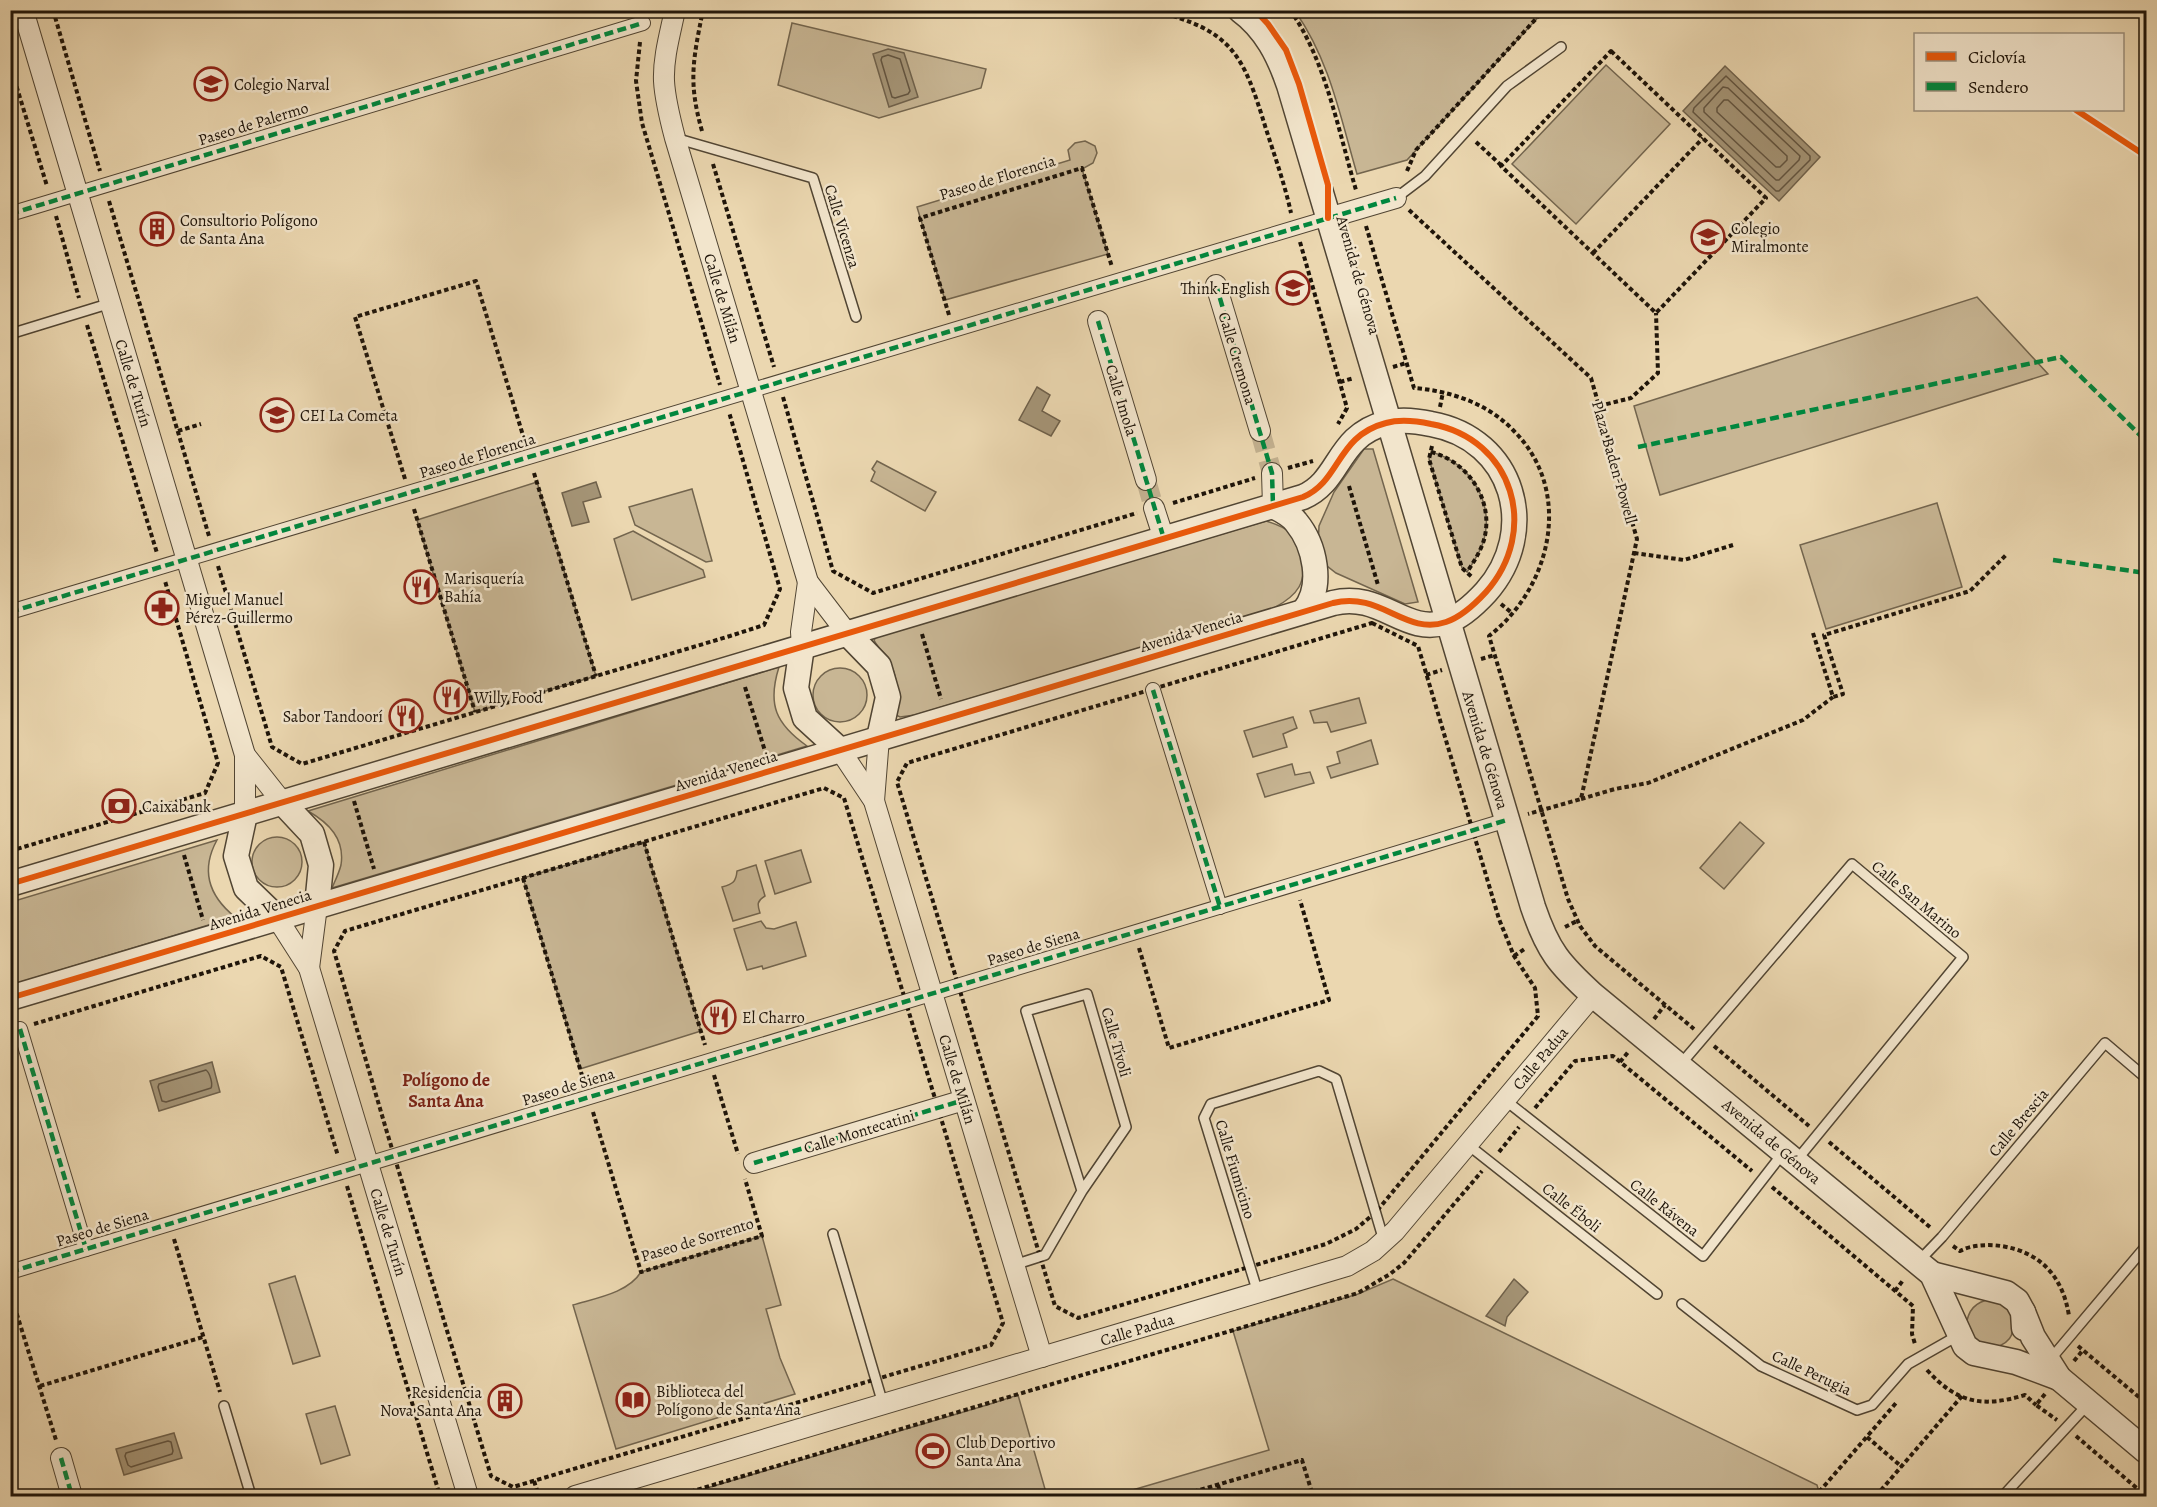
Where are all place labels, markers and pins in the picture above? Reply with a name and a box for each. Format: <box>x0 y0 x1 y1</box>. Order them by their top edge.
school or university icon: Colegio Narval <box>193 66 229 102</box>
place label: Colegio Narval <box>234 74 330 96</box>
place label: Consultorio Polígono de Santa Ana <box>180 210 318 250</box>
building icon: Consultorio Polígono de Santa Ana <box>139 211 175 247</box>
place label: Colegio Miralmonte <box>1731 218 1809 258</box>
school or university icon: Colegio Miralmonte <box>1690 219 1726 255</box>
school or university icon: Think English <box>1275 270 1311 306</box>
place label: Think English <box>1181 278 1270 300</box>
school or university icon: CEI La Cometa <box>259 397 295 433</box>
place label: CEI La Cometa <box>300 405 399 427</box>
place label: Marisquería Bahía <box>444 568 525 608</box>
restaurant icon: Marisquería Bahía <box>403 569 439 605</box>
place label: Miguel Manuel Pérez-Guillermo <box>185 589 293 629</box>
pharmacy icon: Miguel Manuel Pérez-Guillermo <box>144 590 180 626</box>
restaurant icon: Willy Food <box>433 679 469 715</box>
place label: Willy Food <box>473 687 543 709</box>
restaurant icon: Sabor Tandoorí <box>388 698 424 734</box>
place label: Sabor Tandoorí <box>283 706 383 728</box>
bank icon: Caixabank <box>101 788 137 824</box>
place label: Caixabank <box>142 796 211 818</box>
restaurant icon: El Charro <box>701 999 737 1035</box>
place label: El Charro <box>742 1007 805 1029</box>
place label: Biblioteca del Polígono de Santa Ana <box>656 1381 801 1421</box>
place label: Residencia Nova Santa Ana <box>380 1382 483 1422</box>
library icon: Biblioteca del Polígono de Santa Ana <box>615 1382 651 1418</box>
building icon: Residencia Nova Santa Ana <box>487 1383 523 1419</box>
place label: Club Deportivo Santa Ana <box>956 1432 1055 1472</box>
sports icon: Club Deportivo Santa Ana <box>915 1433 951 1469</box>

